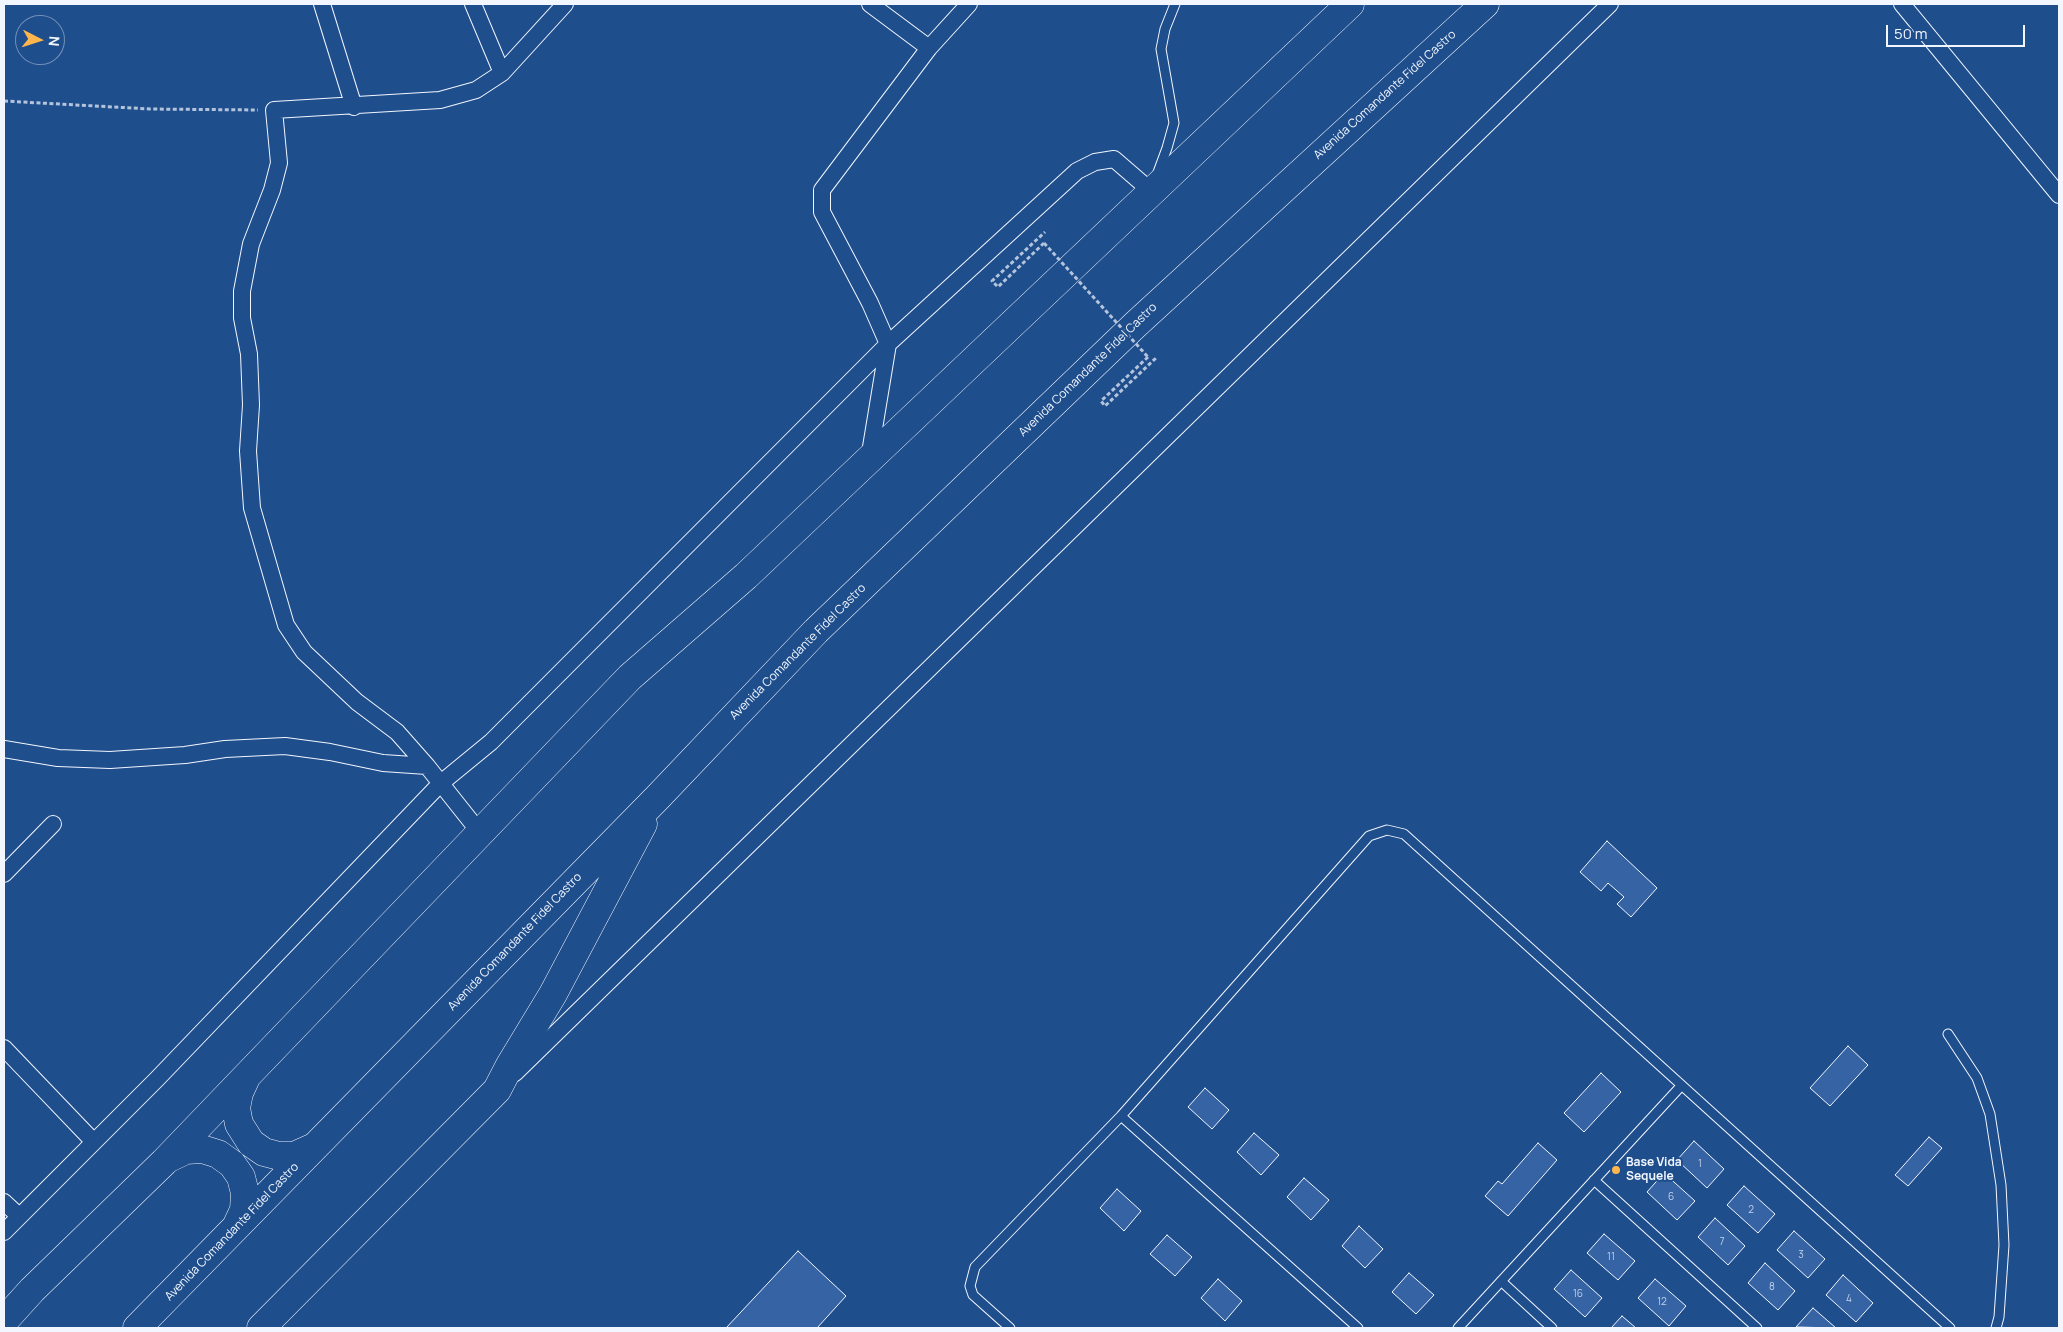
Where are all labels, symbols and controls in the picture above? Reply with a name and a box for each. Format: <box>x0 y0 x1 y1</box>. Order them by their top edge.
north arrow <box>15 15 65 65</box>
scale bar <box>1888 15 2027 47</box>
text: 50 m <box>1894 23 1928 44</box>
street label: Avenida Comandante Fidel Castro <box>1311 27 1459 163</box>
text: N <box>45 35 64 47</box>
street label: Avenida Comandante Fidel Castro <box>1016 300 1160 440</box>
street label: Avenida Comandante Fidel Castro <box>727 581 869 723</box>
street label: Avenida Comandante Fidel Castro <box>445 870 585 1014</box>
place label: Base Vida Sequele <box>1626 1156 1682 1184</box>
house number: 1 <box>1698 1158 1702 1170</box>
street label: Avenida Comandante Fidel Castro <box>162 1160 302 1304</box>
marker: Base Vida Sequele <box>1610 1164 1622 1176</box>
house number: 6 <box>1668 1191 1674 1203</box>
house number: 2 <box>1748 1204 1754 1216</box>
house number: 7 <box>1719 1236 1725 1248</box>
house number: 3 <box>1798 1249 1804 1261</box>
house number: 11 <box>1607 1251 1615 1263</box>
house number: 8 <box>1769 1281 1775 1293</box>
house number: 16 <box>1573 1288 1583 1300</box>
house number: 4 <box>1846 1293 1852 1305</box>
house number: 12 <box>1657 1296 1667 1308</box>

